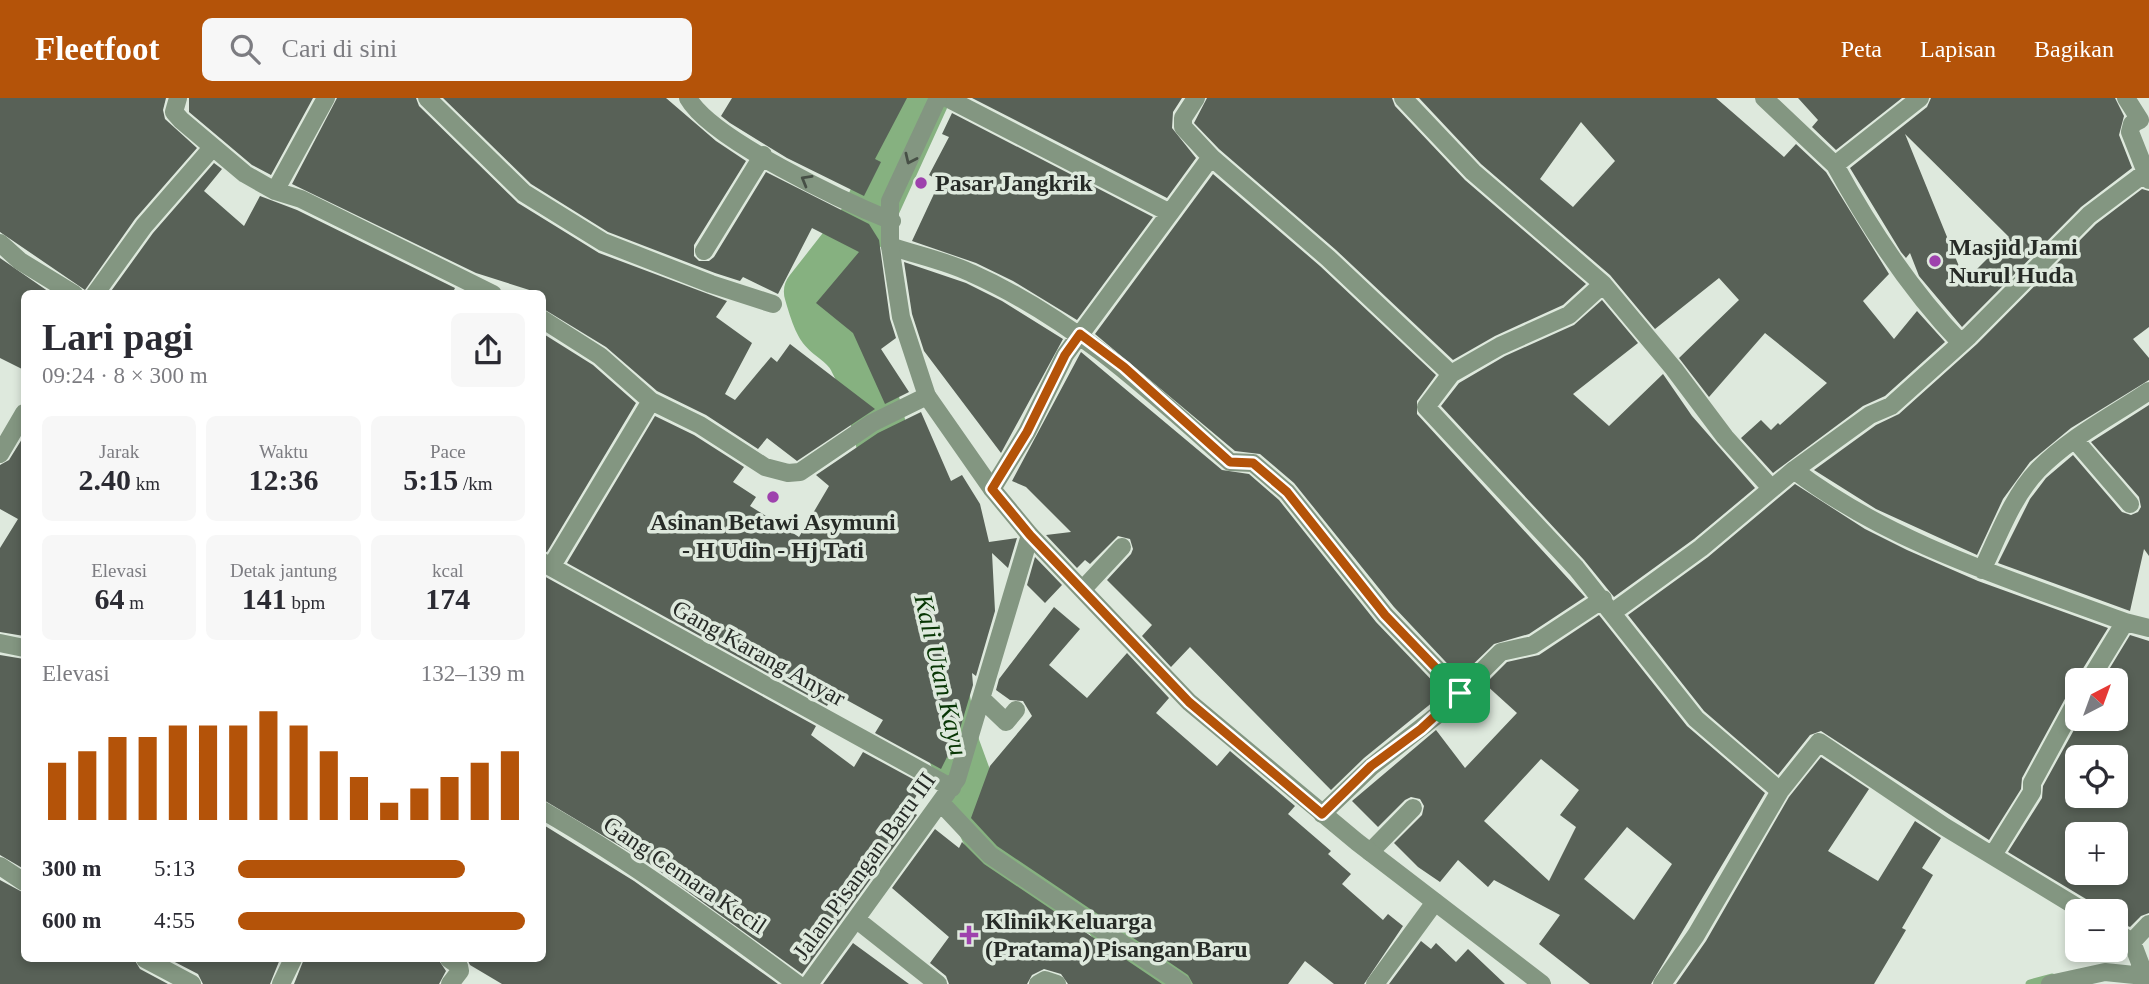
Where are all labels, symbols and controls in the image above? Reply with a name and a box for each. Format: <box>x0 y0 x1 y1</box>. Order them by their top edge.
search box <box>202 18 692 81</box>
icon: search <box>226 30 264 68</box>
text: Fleetfoot <box>35 31 160 67</box>
text: Cari di sini <box>282 34 397 63</box>
text: Peta <box>1841 36 1882 62</box>
text: Lapisan <box>1920 36 1996 62</box>
text: Bagikan <box>2034 36 2114 62</box>
one-way arrow <box>904 152 918 164</box>
place label: Pasar Jangkrik <box>935 170 1093 196</box>
one-way arrow <box>801 175 814 188</box>
marker: Pasar Jangkrik <box>913 175 929 191</box>
place label: Masjid Jami Nurul Huda <box>1949 234 2078 288</box>
marker: Masjid Jami Nurul Huda <box>1927 253 1943 269</box>
button: share <box>451 313 525 387</box>
text: Lari pagi <box>42 316 193 358</box>
text: 09:24 · 8 × 300 m <box>42 363 208 388</box>
text: Jarak <box>99 441 139 462</box>
text: Waktu <box>259 441 308 462</box>
text: Pace <box>430 441 466 462</box>
text: 2.40 <box>78 463 131 496</box>
text: 12:36 <box>248 463 318 496</box>
text: 5:15 <box>403 463 458 496</box>
text: km <box>131 473 160 494</box>
text: /km <box>458 473 492 494</box>
marker: Asinan Betawi Asymuni - H Udin - Hj Tati <box>765 489 781 505</box>
place label: Asinan Betawi Asymuni - H Udin - Hj Tati <box>650 509 896 563</box>
text: Elevasi <box>91 560 147 581</box>
text: Detak jantung <box>230 560 337 581</box>
text: kcal <box>432 560 464 581</box>
text: 64 <box>94 582 124 615</box>
text: 141 <box>242 582 287 615</box>
text: 174 <box>425 582 470 615</box>
water label: Kali Utan Kayu <box>908 591 974 758</box>
text: m <box>124 592 144 613</box>
text: bpm <box>287 592 325 613</box>
street label: Gang Karang Anyar <box>668 595 850 711</box>
text: Elevasi <box>42 661 110 686</box>
text: 132–139 m <box>421 661 525 686</box>
pin <box>1430 663 1490 723</box>
north arrow <box>2065 668 2128 732</box>
map controls <box>2065 668 2128 962</box>
icon: arrive <box>1441 674 1479 712</box>
button: locate <box>2065 745 2128 808</box>
street label: Jalan Pisangan Baru III <box>787 768 941 964</box>
street label: Gang Cemara Kecil <box>599 811 772 939</box>
button: + <box>2065 822 2128 885</box>
text: 300 m <box>42 856 101 881</box>
text: 5:13 <box>154 856 195 881</box>
button: − <box>2065 899 2128 962</box>
text: 600 m <box>42 908 101 933</box>
text: 4:55 <box>154 908 195 933</box>
place label: Klinik Keluarga (Pratama) Pisangan Baru <box>985 908 1248 962</box>
marker: Klinik Keluarga (Pratama) Pisangan Baru <box>959 925 979 945</box>

